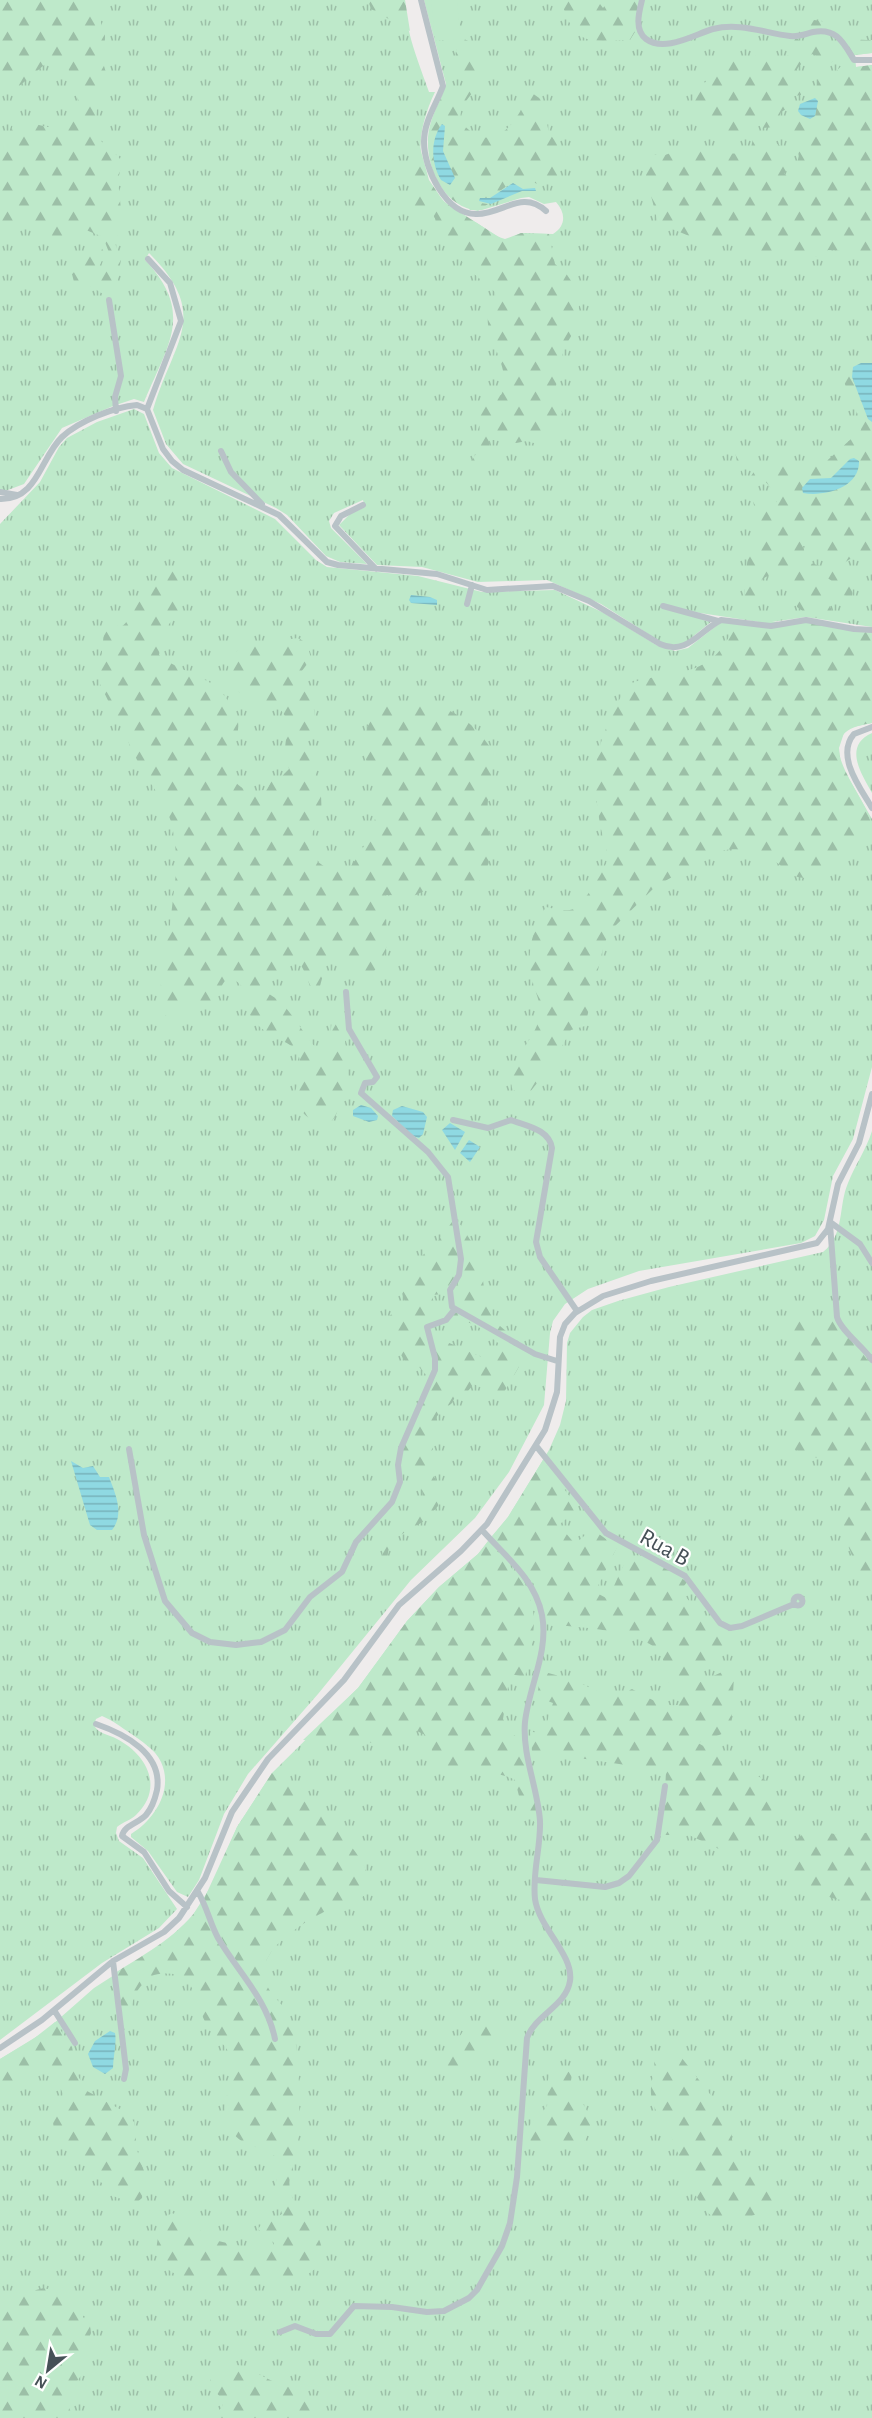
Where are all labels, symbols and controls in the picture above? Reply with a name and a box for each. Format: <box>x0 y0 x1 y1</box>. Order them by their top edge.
street label: Rua B <box>636 1525 694 1571</box>
north arrow <box>18 2340 78 2400</box>
text: N <box>32 2372 50 2392</box>

